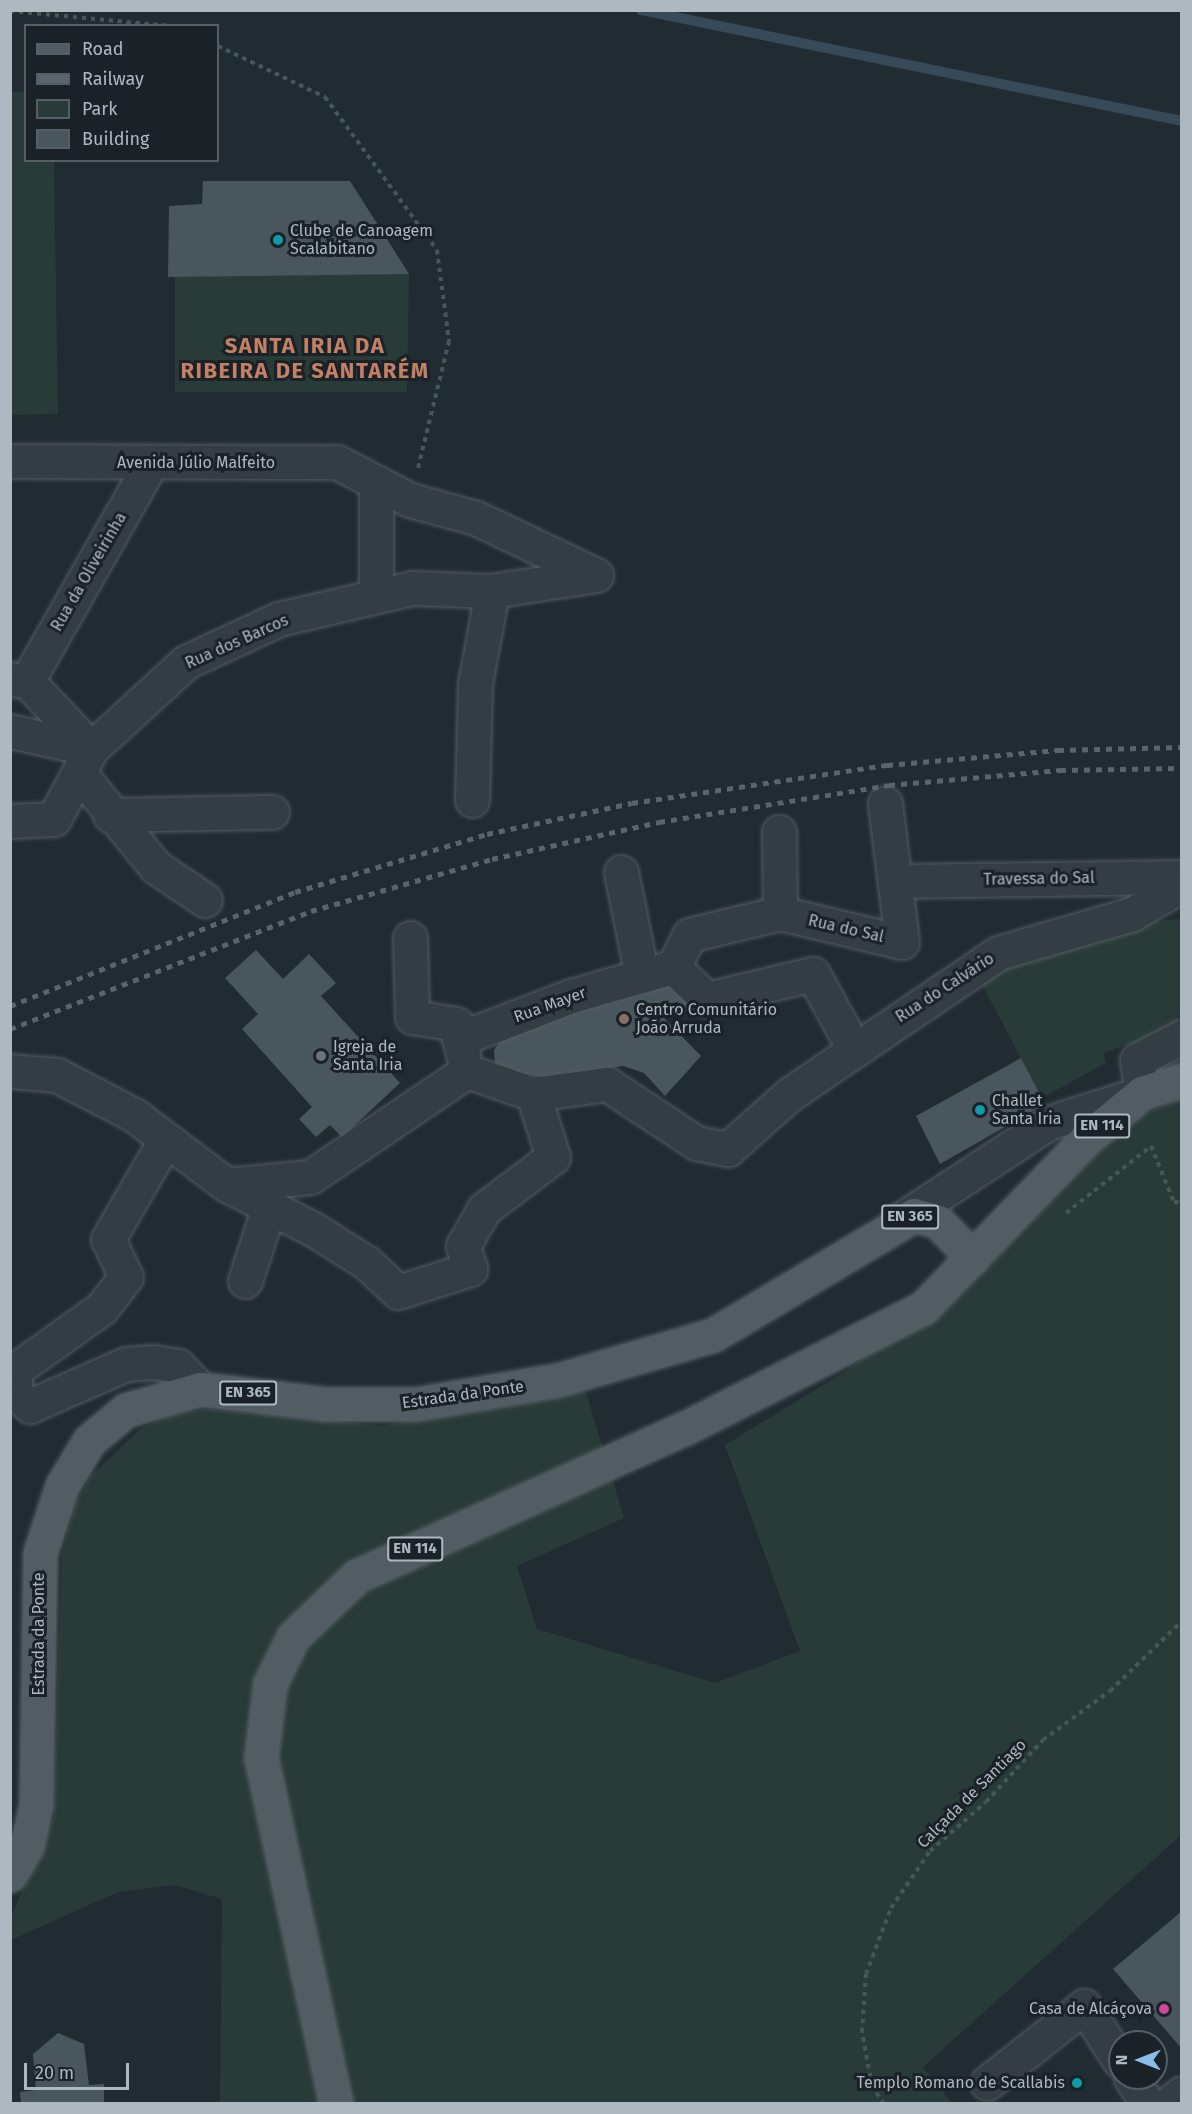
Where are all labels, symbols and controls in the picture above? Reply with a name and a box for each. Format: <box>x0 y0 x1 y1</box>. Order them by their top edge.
legend <box>24 24 219 162</box>
text: Road <box>82 38 124 60</box>
text: Railway <box>82 68 144 90</box>
text: Park <box>82 98 117 120</box>
text: Building <box>82 128 149 150</box>
place label: Clube de Canoagem Scalabitano <box>290 221 433 259</box>
marker: Clube de Canoagem Scalabitano <box>271 233 285 247</box>
district label: SANTA IRIA DA RIBEIRA DE SANTARÉM <box>180 332 430 384</box>
street label: Avenida Júlio Malfeito <box>117 453 275 473</box>
street label: Rua da Oliveirinha <box>47 509 131 635</box>
street label: Rua dos Barcos <box>182 611 292 673</box>
street label: Travessa do Sal <box>983 868 1095 890</box>
street label: Rua do Sal <box>806 911 886 947</box>
street label: Rua do Calvário <box>892 949 998 1027</box>
street label: Rua Mayer <box>511 983 589 1027</box>
place label: Centro Comunitário João Arruda <box>636 1000 777 1038</box>
marker: Centro Comunitário João Arruda <box>617 1012 631 1026</box>
place label: Igreja de Santa Iria <box>333 1037 403 1075</box>
marker: Igreja de Santa Iria <box>314 1049 328 1063</box>
place label: Challet Santa Iria <box>992 1091 1062 1129</box>
marker: Challet Santa Iria <box>973 1103 987 1117</box>
road number: EN 114 <box>1074 1114 1130 1138</box>
road number: EN 365 <box>880 1205 940 1229</box>
street label: Estrada da Ponte <box>401 1377 525 1413</box>
road number: EN 365 <box>218 1381 278 1405</box>
road number: EN 114 <box>386 1537 444 1561</box>
street label: Estrada da Ponte <box>29 1573 49 1695</box>
street label: Calçada de Santiago <box>914 1736 1030 1852</box>
place label: Casa de Alcáçova <box>1029 1999 1152 2019</box>
marker: Casa de Alcáçova <box>1157 2002 1171 2016</box>
north arrow <box>1108 2030 1168 2090</box>
scale bar <box>27 2051 132 2089</box>
text: N <box>1112 2055 1131 2065</box>
text: 20 m <box>35 2062 74 2084</box>
place label: Templo Romano de Scallabis <box>857 2073 1065 2093</box>
marker: Templo Romano de Scallabis <box>1070 2076 1084 2090</box>

